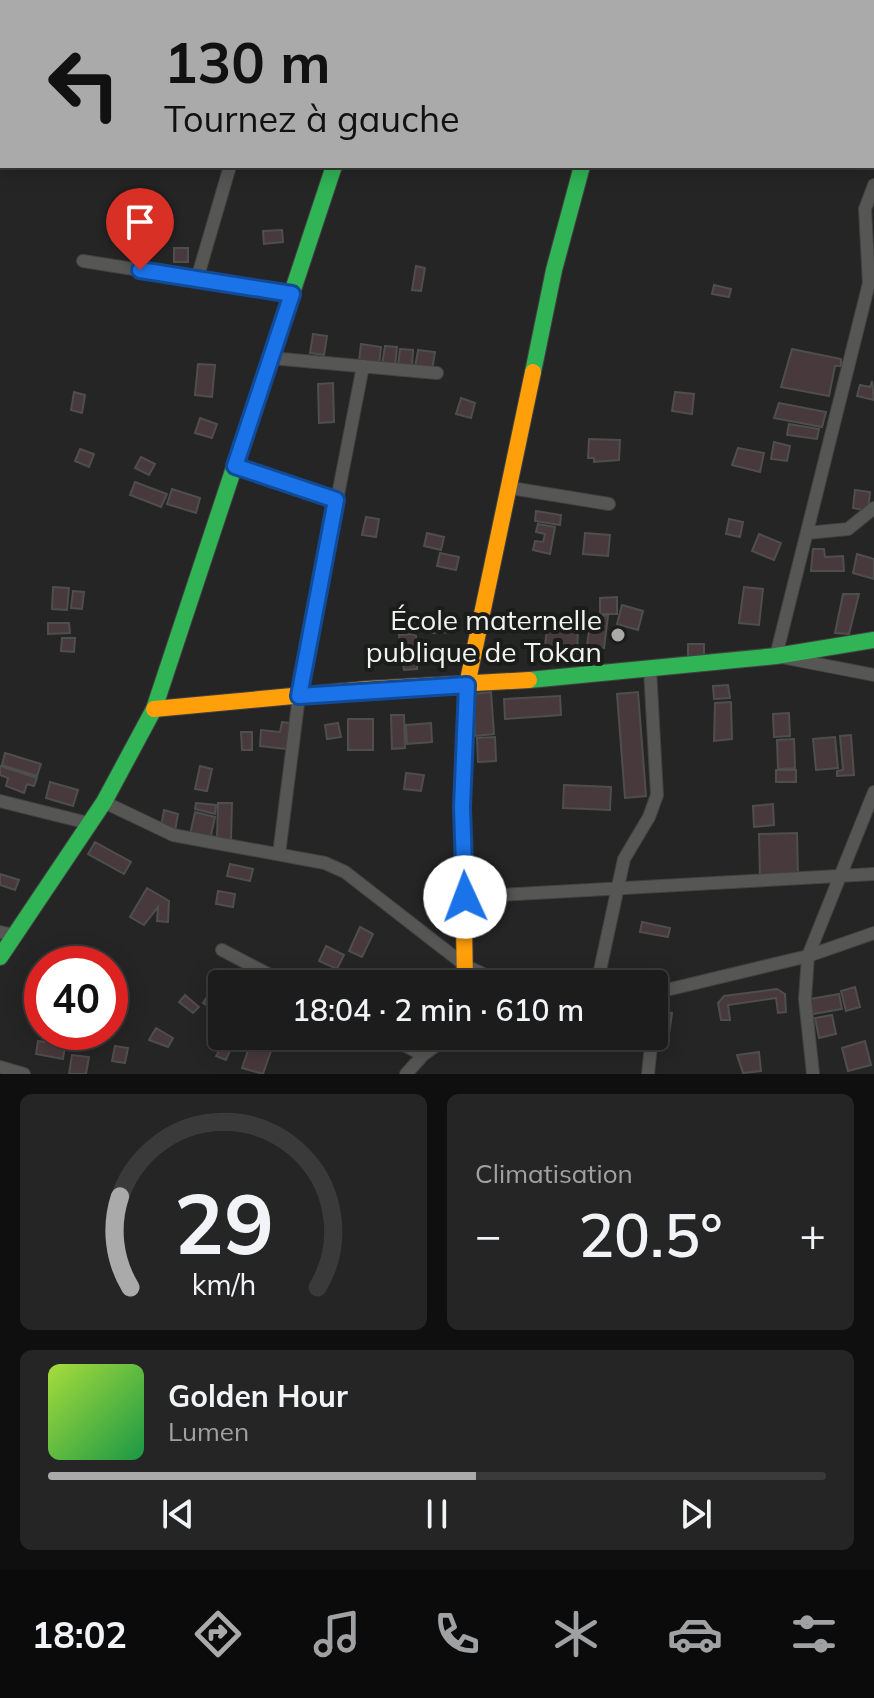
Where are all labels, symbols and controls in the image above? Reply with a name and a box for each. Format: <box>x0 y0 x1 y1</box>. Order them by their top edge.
text: 130 m <box>164 27 331 97</box>
icon: left <box>32 32 136 136</box>
text: Tournez à gauche <box>164 96 460 141</box>
pin <box>106 188 174 270</box>
icon: arrive <box>118 200 162 244</box>
place label: École maternelle publique de Tokan <box>366 602 602 669</box>
marker: École maternelle publique de Tokan <box>609 626 627 644</box>
position arrow <box>423 855 507 939</box>
speed limit sign: 40 <box>24 946 128 1050</box>
text: 18:04 · 2 min · 610 m <box>292 991 584 1029</box>
text: Climatisation <box>475 1157 633 1190</box>
text: 29 <box>174 1170 273 1275</box>
text: 20.5° <box>578 1197 723 1272</box>
text: − <box>475 1207 501 1262</box>
text: + <box>800 1207 826 1262</box>
text: km/h <box>191 1266 256 1302</box>
text: Golden Hour <box>168 1377 348 1415</box>
text: Lumen <box>168 1415 249 1448</box>
icon: previous <box>156 1492 200 1536</box>
icon: pause <box>415 1492 459 1536</box>
icon: next <box>674 1492 718 1536</box>
icon: directions <box>190 1606 246 1662</box>
icon: music <box>309 1606 365 1662</box>
icon: phone <box>429 1606 485 1662</box>
icon: climate <box>548 1606 604 1662</box>
icon: car <box>667 1606 723 1662</box>
icon: filters <box>786 1606 842 1662</box>
text: 18:02 <box>32 1612 127 1657</box>

